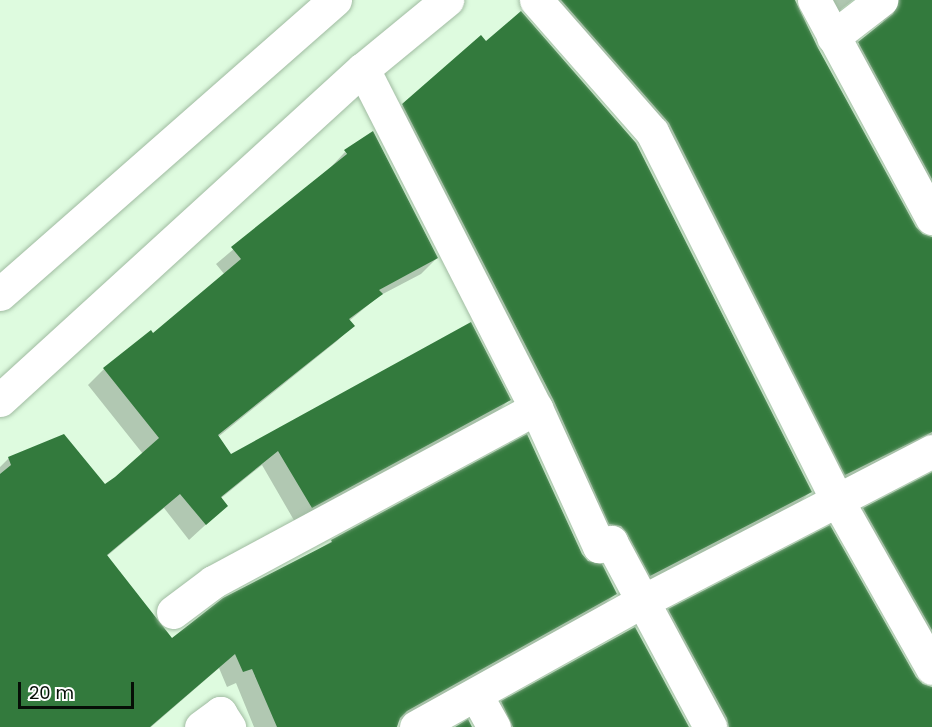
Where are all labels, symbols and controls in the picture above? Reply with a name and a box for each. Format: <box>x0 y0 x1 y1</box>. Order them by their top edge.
scale bar <box>21 670 136 708</box>
text: 20 m <box>29 680 74 705</box>

